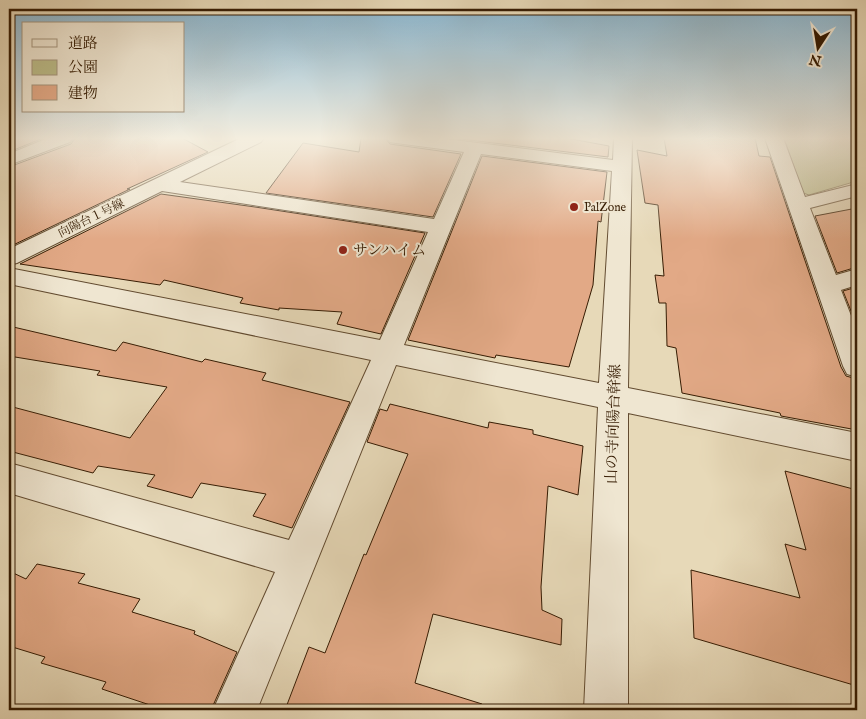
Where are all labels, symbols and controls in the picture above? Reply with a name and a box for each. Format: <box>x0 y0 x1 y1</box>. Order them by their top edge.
legend <box>22 22 185 112</box>
north arrow <box>794 22 844 72</box>
text: 道路 <box>68 34 98 53</box>
text: N <box>808 50 824 70</box>
text: 公園 <box>68 58 98 77</box>
text: 建物 <box>68 84 98 103</box>
street label: 向陽台１号線 <box>56 196 127 241</box>
place label: PalZone <box>584 200 627 215</box>
marker: PalZone <box>568 201 580 213</box>
place label: サンハイム <box>353 241 426 260</box>
marker: サンハイム <box>337 244 349 256</box>
street label: 山の寺向陽台幹線 <box>602 364 625 484</box>

